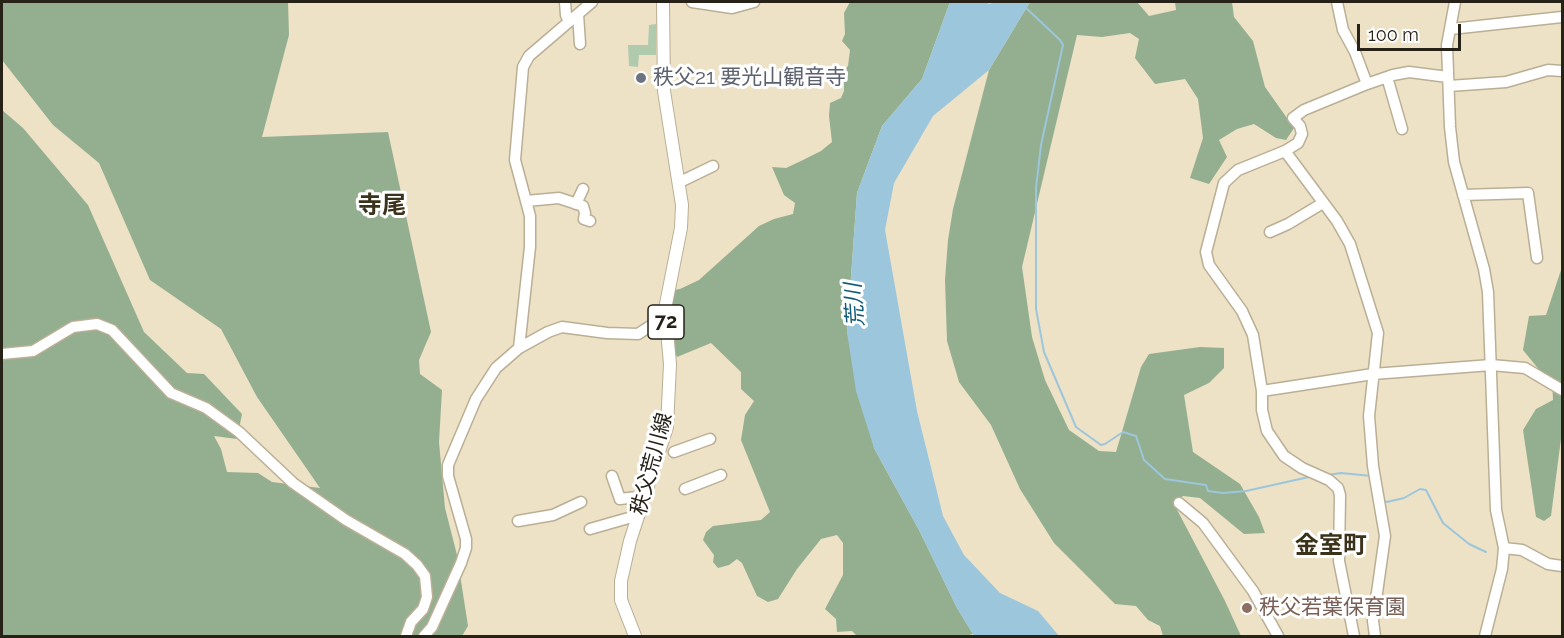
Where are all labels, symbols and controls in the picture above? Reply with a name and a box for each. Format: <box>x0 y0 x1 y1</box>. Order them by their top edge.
scale bar <box>1360 12 1464 50</box>
text: 100 m <box>1368 24 1419 45</box>
place label: 秩父21 要光山観音寺 <box>653 65 846 91</box>
marker: 秩父21 要光山観音寺 <box>634 71 648 85</box>
district label: 寺尾 <box>358 192 406 220</box>
water label: 荒川 <box>840 282 870 328</box>
road number: 72 <box>648 305 684 339</box>
street label: 秩父荒川線 <box>626 410 678 518</box>
district label: 金室町 <box>1295 532 1367 560</box>
place label: 秩父若葉保育園 <box>1259 595 1406 621</box>
marker: 秩父若葉保育園 <box>1240 601 1254 615</box>

